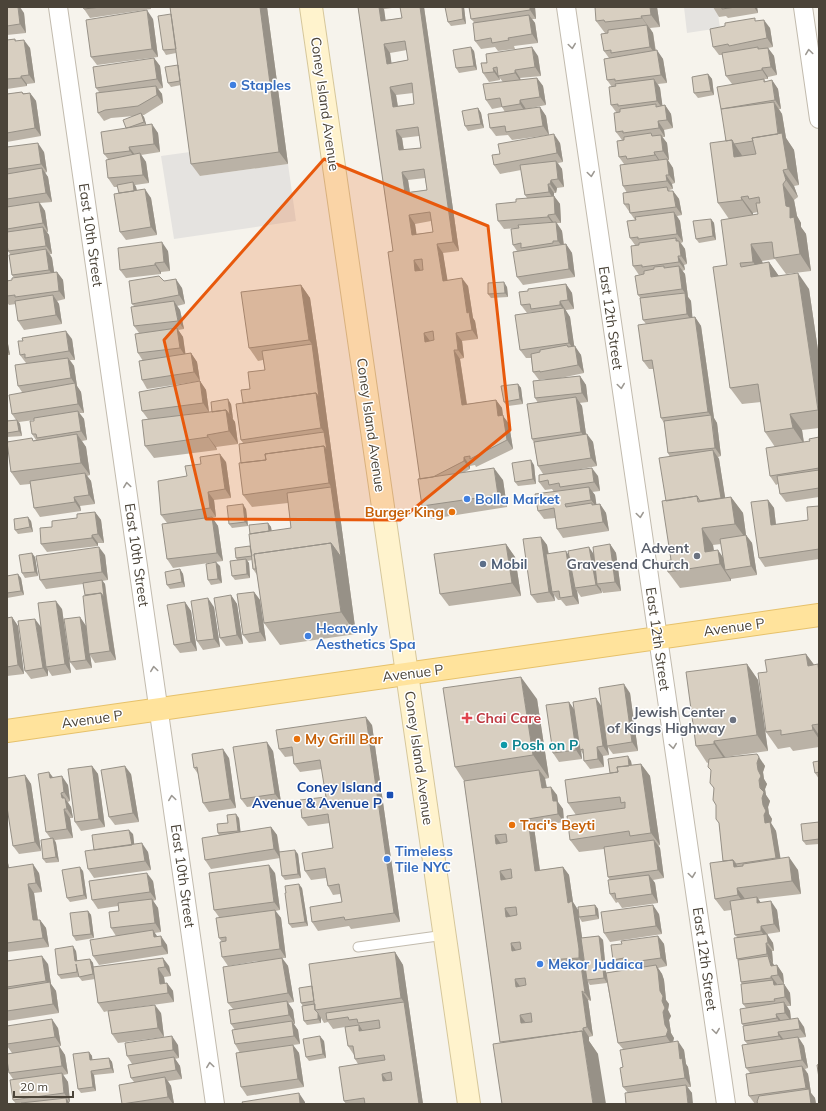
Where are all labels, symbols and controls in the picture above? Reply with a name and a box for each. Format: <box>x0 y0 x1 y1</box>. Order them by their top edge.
street label: Coney Island Avenue <box>307 36 343 172</box>
one-way arrow <box>567 43 576 49</box>
one-way arrow <box>805 49 814 55</box>
place label: Staples <box>241 76 291 94</box>
marker: Staples <box>228 80 238 90</box>
one-way arrow <box>586 171 595 177</box>
street label: East 10th Street <box>75 182 107 288</box>
street label: East 12th Street <box>595 265 627 371</box>
street label: Coney Island Avenue <box>353 357 389 493</box>
one-way arrow <box>616 383 625 389</box>
one-way arrow <box>123 482 132 488</box>
place label: Bolla Market <box>475 490 560 508</box>
marker: Bolla Market <box>462 494 472 504</box>
street label: East 10th Street <box>121 502 153 608</box>
place label: Burger King <box>365 503 444 521</box>
marker: Burger King <box>447 507 457 517</box>
one-way arrow <box>635 512 644 518</box>
place label: Advent Gravesend Church <box>567 539 690 573</box>
marker: Advent Gravesend Church <box>692 551 702 561</box>
place label: Mobil <box>491 555 527 573</box>
marker: Mobil <box>478 559 488 569</box>
street label: East 12th Street <box>642 586 674 692</box>
street label: Avenue P <box>702 614 766 640</box>
place label: Heavenly Aesthetics Spa <box>316 619 416 653</box>
marker: Heavenly Aesthetics Spa <box>303 631 313 641</box>
street label: Avenue P <box>381 660 445 686</box>
one-way arrow <box>150 666 159 672</box>
street label: Coney Island Avenue <box>401 690 437 826</box>
place label: Jewish Center of Kings Highway <box>607 703 725 737</box>
street label: Avenue P <box>60 706 124 732</box>
place label: Chai Care <box>476 709 542 727</box>
marker: Chai Care <box>461 712 473 724</box>
marker: Jewish Center of Kings Highway <box>728 715 738 725</box>
place label: My Grill Bar <box>305 730 384 748</box>
marker: My Grill Bar <box>292 734 302 744</box>
place label: Posh on P <box>512 736 578 754</box>
marker: Posh on P <box>499 740 509 750</box>
one-way arrow <box>668 743 677 749</box>
place label: Coney Island Avenue & Avenue P <box>252 778 382 812</box>
marker: Coney Island Avenue & Avenue P <box>385 790 395 800</box>
one-way arrow <box>168 795 177 801</box>
place label: Taci's Beyti <box>520 816 595 834</box>
marker: Taci's Beyti <box>507 820 517 830</box>
street label: East 10th Street <box>167 823 199 929</box>
place label: Timeless Tile NYC <box>395 842 453 876</box>
marker: Timeless Tile NYC <box>382 854 392 864</box>
one-way arrow <box>687 872 696 878</box>
street label: East 12th Street <box>689 906 721 1012</box>
place label: Mekor Judaica <box>548 955 643 973</box>
marker: Mekor Judaica <box>535 959 545 969</box>
one-way arrow <box>711 1028 719 1034</box>
one-way arrow <box>206 1062 215 1068</box>
scale bar <box>14 1073 73 1099</box>
text: 20 m <box>20 1079 48 1094</box>

